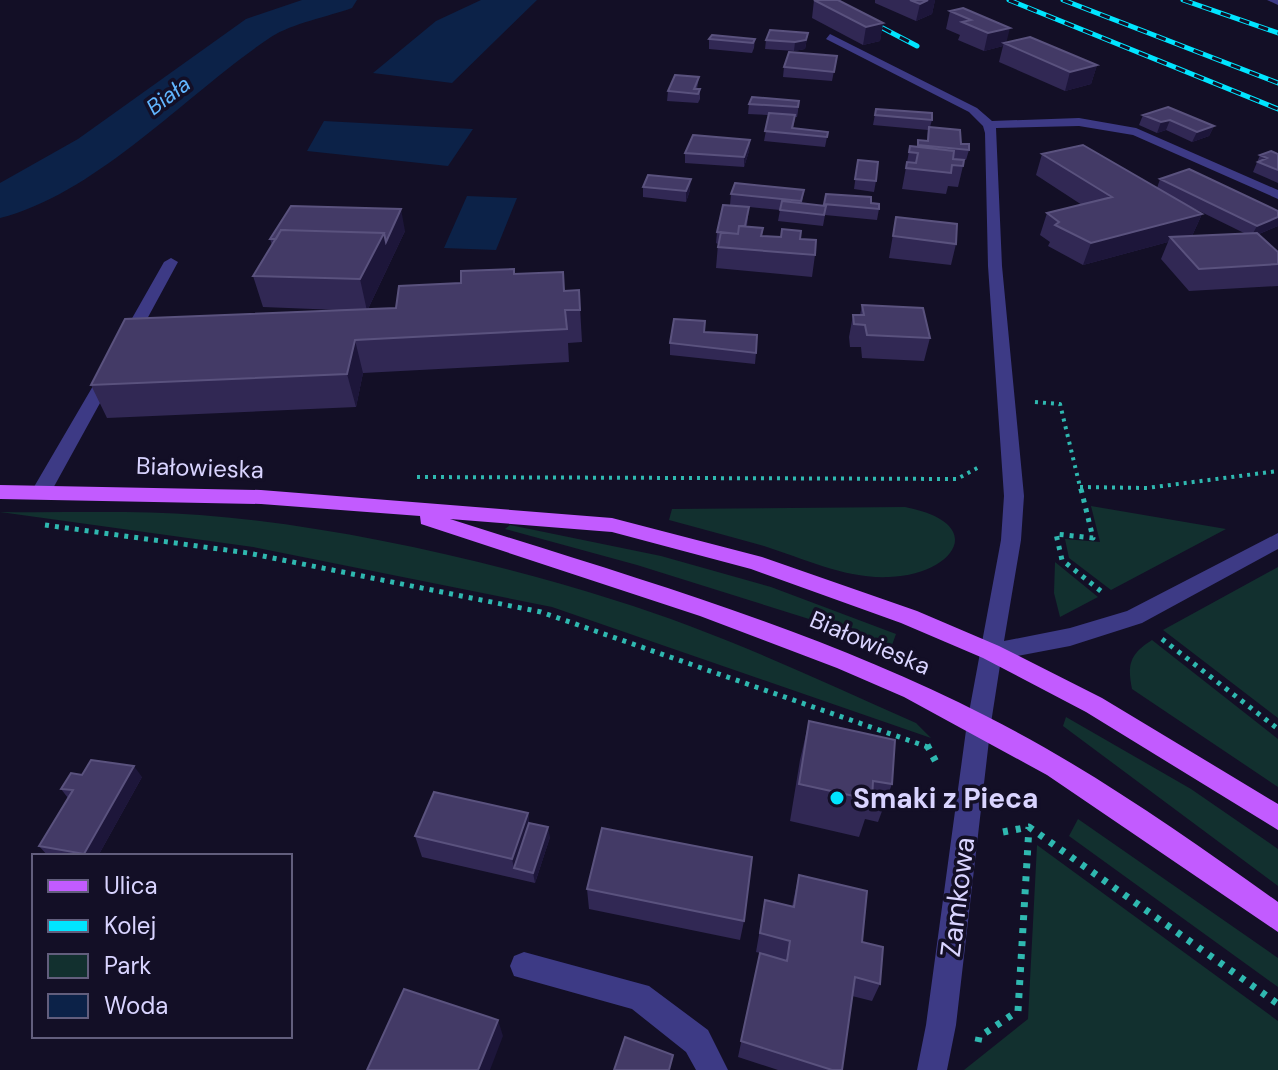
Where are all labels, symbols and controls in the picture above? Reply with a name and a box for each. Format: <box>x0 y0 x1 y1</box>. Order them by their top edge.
water label: Biała <box>140 69 196 122</box>
street label: Białowieska <box>136 450 264 485</box>
street label: Białowieska <box>805 603 935 682</box>
place label: Smaki z Pieca <box>853 780 1039 817</box>
marker: Smaki z Pieca <box>828 789 846 807</box>
street label: Zamkowa <box>932 835 983 959</box>
legend <box>32 854 292 1038</box>
text: Ulica <box>104 870 158 901</box>
text: Kolej <box>104 910 156 941</box>
text: Park <box>104 950 151 981</box>
text: Woda <box>104 990 168 1021</box>

